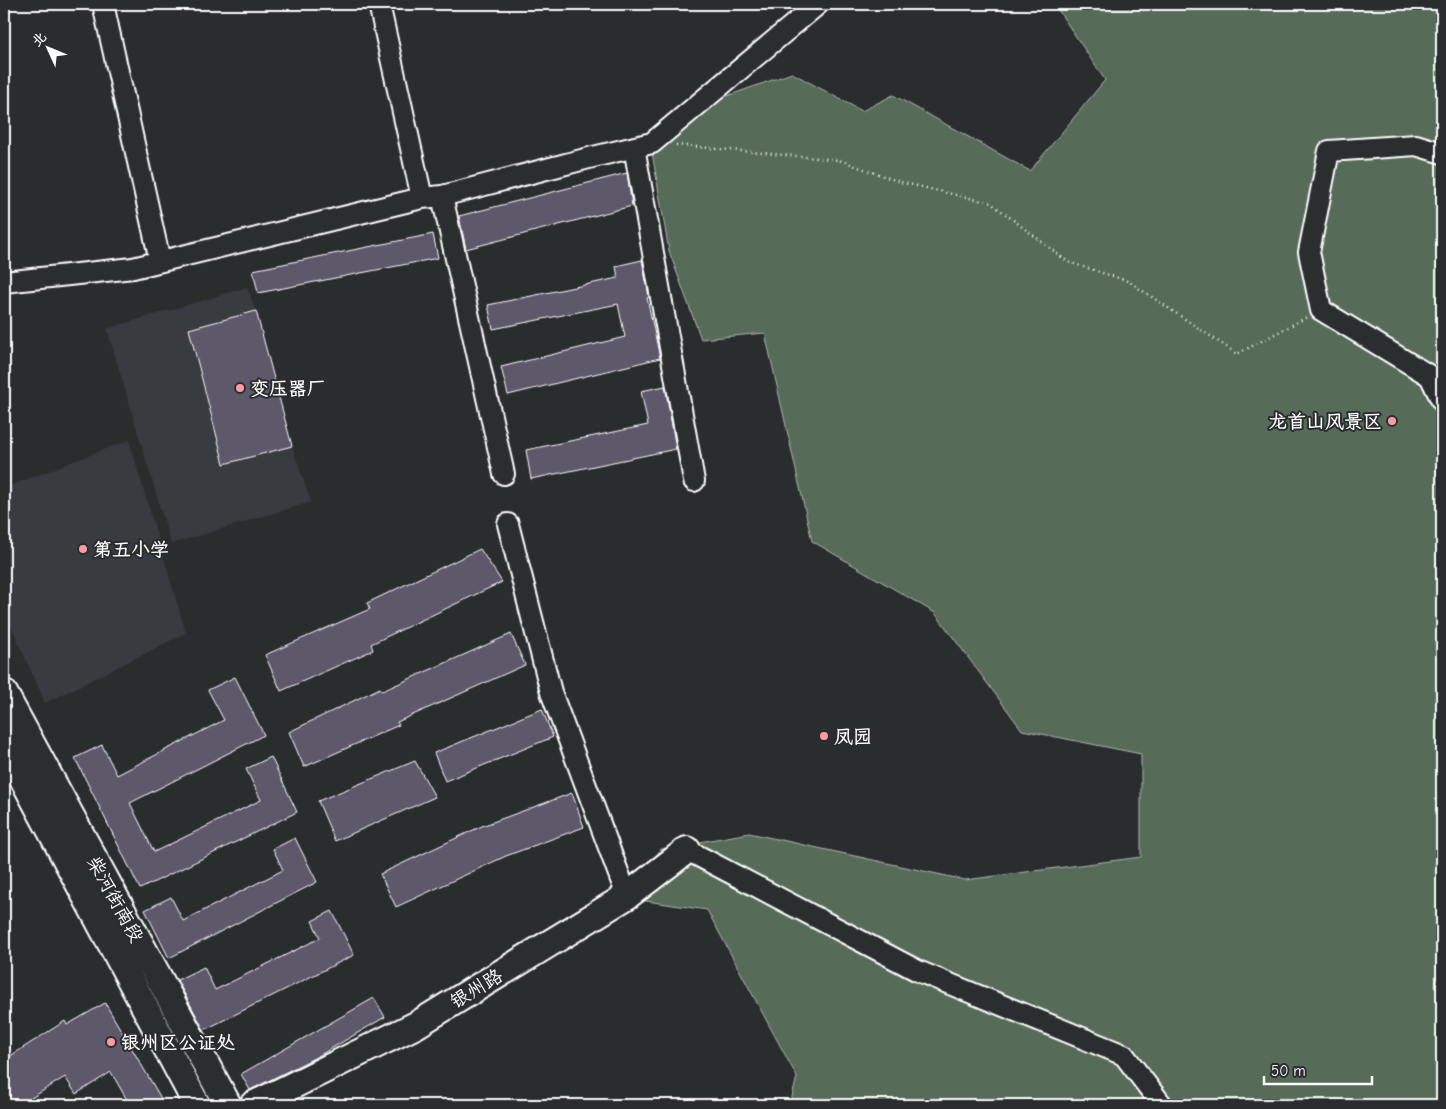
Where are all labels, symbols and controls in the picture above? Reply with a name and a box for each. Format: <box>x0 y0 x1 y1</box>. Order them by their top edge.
north arrow <box>22 22 72 72</box>
text: 北 <box>28 28 50 50</box>
place label: 变压器厂 <box>250 378 326 400</box>
marker: 变压器厂 <box>234 382 246 394</box>
place label: 龙首山风景区 <box>1268 411 1382 433</box>
marker: 龙首山风景区 <box>1386 415 1398 427</box>
place label: 第五小学 <box>93 539 169 561</box>
marker: 第五小学 <box>77 543 89 555</box>
place label: 凤园 <box>834 726 872 748</box>
marker: 凤园 <box>818 730 830 742</box>
street label: 柴河街南段 <box>82 853 148 946</box>
street label: 银州路 <box>446 965 507 1013</box>
place label: 银州区公证处 <box>121 1032 235 1054</box>
marker: 银州区公证处 <box>105 1036 117 1048</box>
scale bar <box>1264 1054 1371 1086</box>
text: 50 m <box>1271 1062 1306 1080</box>

